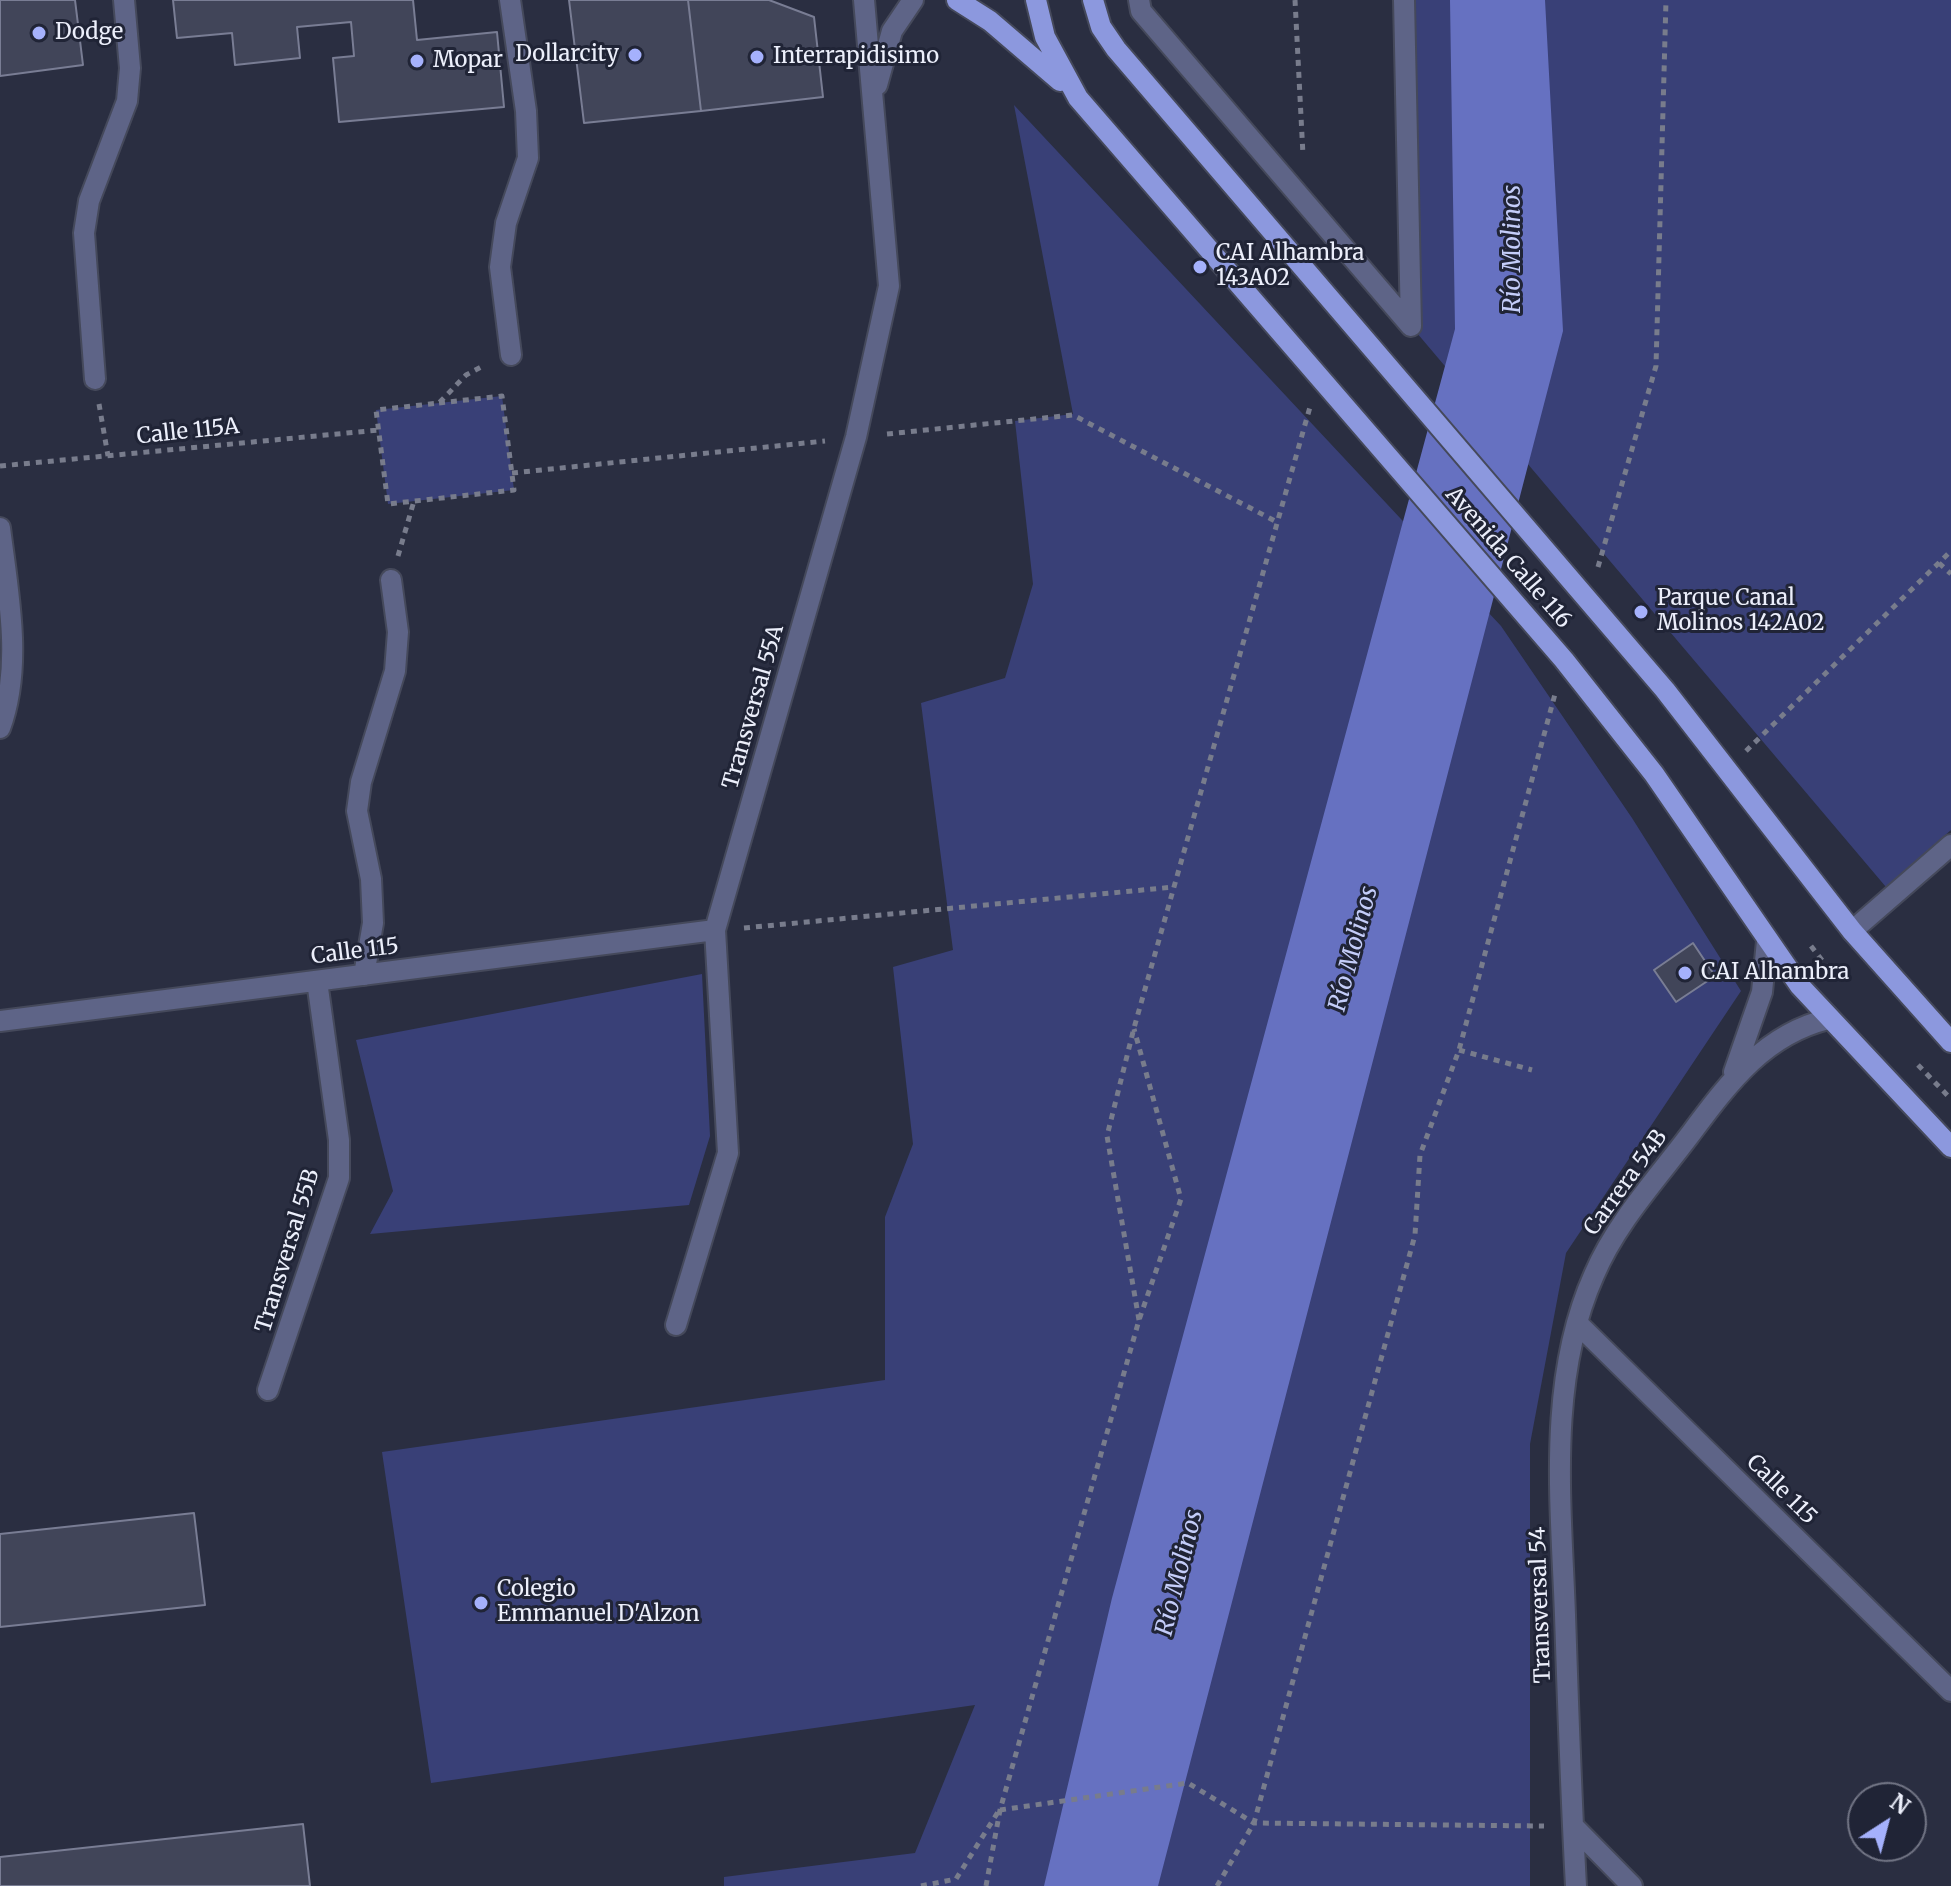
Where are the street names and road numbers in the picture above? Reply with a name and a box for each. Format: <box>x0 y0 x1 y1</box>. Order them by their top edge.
street label: Calle 115A <box>135 413 241 451</box>
street label: Avenida Calle 116 <box>1440 482 1576 634</box>
street label: Transversal 55A <box>718 622 790 792</box>
street label: Calle 115 <box>310 934 400 970</box>
street label: Carrera 54B <box>1579 1125 1673 1241</box>
street label: Transversal 55B <box>251 1166 325 1336</box>
street label: Calle 115 <box>1741 1450 1821 1530</box>
street label: Transversal 54 <box>1525 1526 1557 1684</box>

